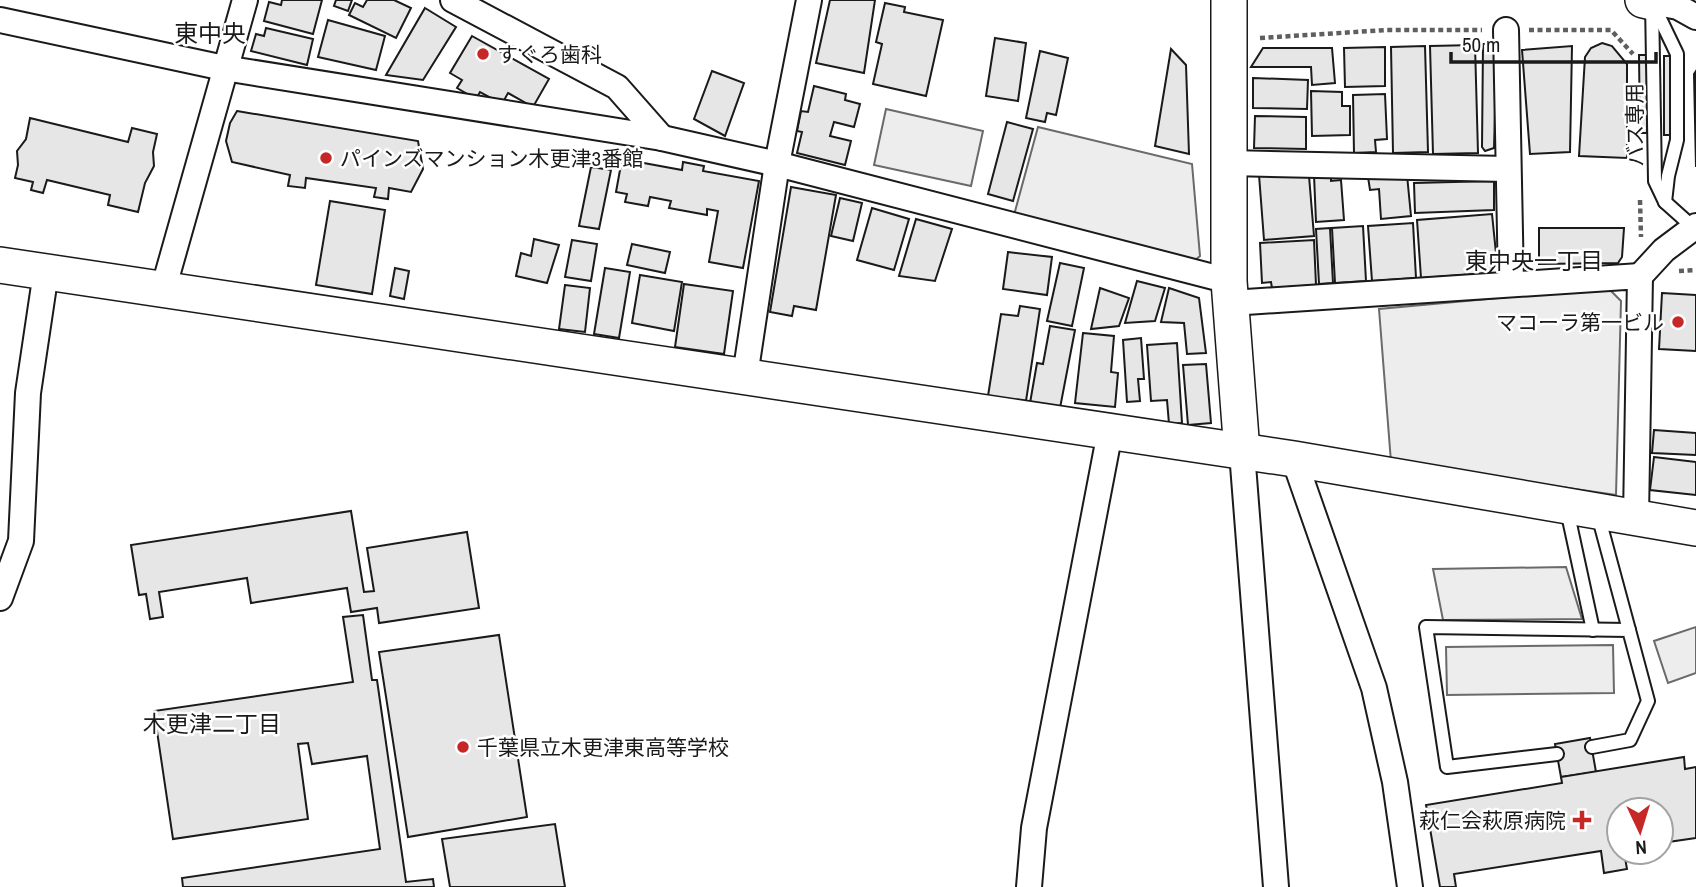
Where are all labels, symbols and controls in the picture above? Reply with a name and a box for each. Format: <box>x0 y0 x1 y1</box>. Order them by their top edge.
district label: 東中央 <box>174 17 246 49</box>
scale bar <box>1451 21 1656 65</box>
text: 50 m <box>1462 30 1500 59</box>
place label: すぐろ歯科 <box>497 40 602 69</box>
marker: すぐろ歯科 <box>475 46 491 62</box>
street label: バス専用 <box>1620 83 1650 167</box>
place label: パインズマンション木更津3番館 <box>340 144 643 173</box>
marker: パインズマンション木更津3番館 <box>318 150 334 166</box>
district label: 東中央一丁目 <box>1465 245 1603 276</box>
place label: マコーラ第一ビル <box>1496 308 1664 337</box>
marker: マコーラ第一ビル <box>1670 314 1686 330</box>
district label: 木更津二丁目 <box>143 708 281 739</box>
place label: 千葉県立木更津東高等学校 <box>477 733 729 762</box>
marker: 千葉県立木更津東高等学校 <box>455 739 471 755</box>
north arrow <box>1605 796 1675 866</box>
place label: 萩仁会萩原病院 <box>1419 806 1566 835</box>
marker: 萩仁会萩原病院 <box>1572 810 1592 830</box>
text: N <box>1635 835 1648 861</box>

